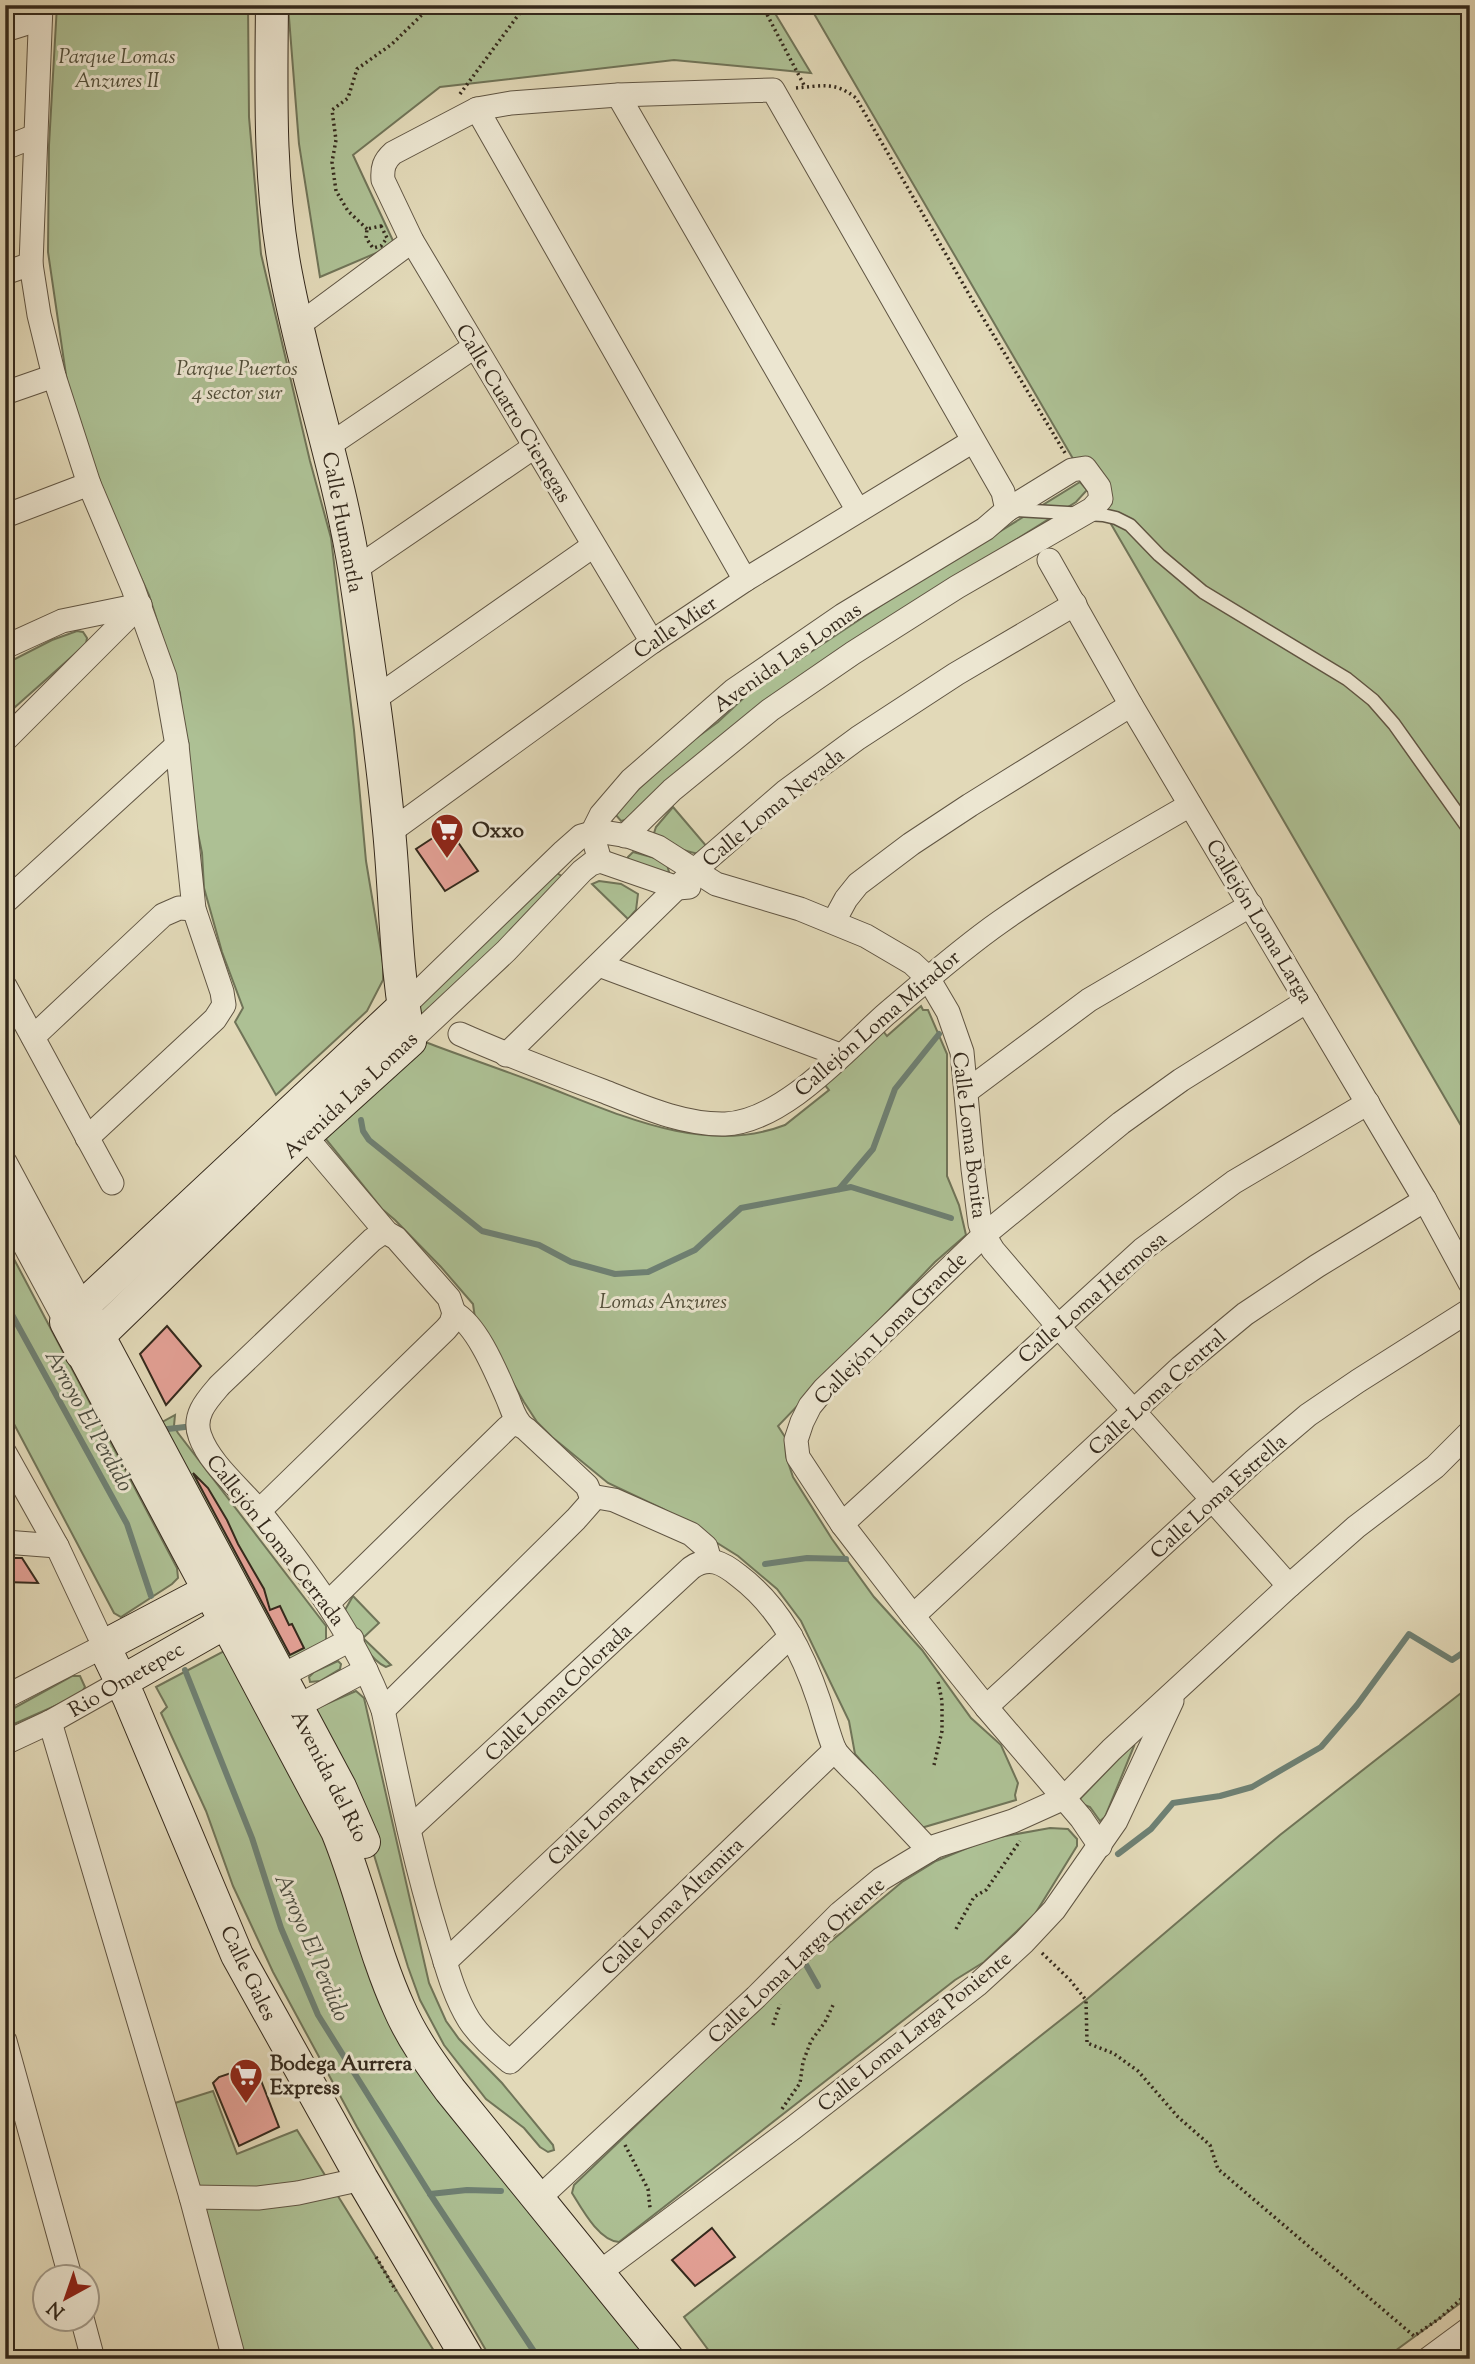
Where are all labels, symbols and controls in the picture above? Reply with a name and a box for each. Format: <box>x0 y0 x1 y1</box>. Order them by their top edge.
park label: Parque Lomas Anzures II <box>58 43 176 97</box>
street label: Calle Cuatro Cienegas <box>447 319 578 509</box>
park label: Parque Puertos 4 sector sur <box>176 355 298 409</box>
street label: Calle Humantla <box>313 449 369 596</box>
street label: Calle Mier <box>628 590 724 668</box>
street label: Avenida Las Lomas <box>708 596 868 721</box>
street label: Calle Loma Nevada <box>697 741 852 875</box>
supermarket icon: Oxxo <box>428 811 466 860</box>
place label: Oxxo <box>472 817 525 847</box>
street label: Callejón Loma Larga <box>1197 834 1320 1010</box>
street label: Callejón Loma Mirador <box>789 944 968 1105</box>
street label: Avenida Las Lomas <box>277 1026 426 1167</box>
street label: Calle Loma Bonita <box>943 1050 993 1221</box>
street label: Calle Loma Hermosa <box>1012 1225 1175 1372</box>
street label: Callejón Loma Grande <box>808 1246 975 1413</box>
park label: Lomas Anzures <box>599 1288 727 1318</box>
street label: Calle Loma Central <box>1083 1323 1234 1464</box>
water label: Arroyo El Perdido <box>35 1344 141 1498</box>
street label: Calle Loma Estrella <box>1144 1428 1295 1567</box>
street label: Callejón Loma Cerrada <box>198 1449 351 1634</box>
street label: Calle Loma Colorada <box>479 1617 640 1770</box>
street label: Rio Ometepec <box>63 1635 191 1726</box>
street label: Avenida del Río <box>282 1706 374 1848</box>
street label: Calle Loma Arenosa <box>542 1727 697 1874</box>
street label: Calle Loma Altamira <box>595 1831 752 1984</box>
water label: Arroyo El Perdido <box>265 1869 357 2027</box>
street label: Calle Loma Larga Oriente <box>702 1871 893 2052</box>
street label: Calle Gales <box>211 1921 283 2027</box>
street label: Calle Loma Larga Poniente <box>812 1945 1019 2120</box>
place label: Bodega Aurrera Express <box>270 2050 412 2104</box>
supermarket icon: Bodega Aurrera Express <box>227 2056 265 2105</box>
north arrow <box>32 2262 102 2332</box>
text: N <box>42 2294 71 2324</box>

